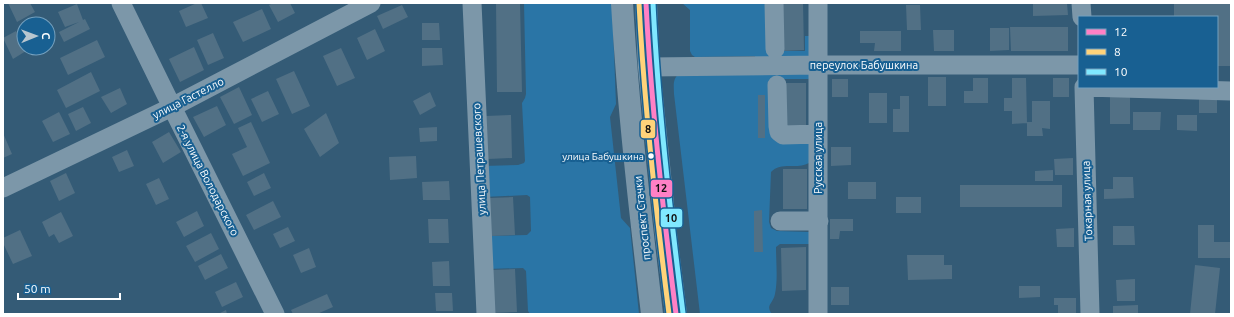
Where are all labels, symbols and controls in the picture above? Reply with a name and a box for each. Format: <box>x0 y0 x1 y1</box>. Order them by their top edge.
north arrow <box>16 16 56 56</box>
legend <box>1078 16 1218 88</box>
text: 12 <box>1114 25 1128 38</box>
text: С <box>40 32 52 39</box>
text: 8 <box>1114 45 1121 58</box>
street label: переулок Бабушкина <box>810 59 918 71</box>
text: 10 <box>1114 65 1128 78</box>
street label: улица Гастелло <box>150 75 226 121</box>
street label: улица Петрашевского <box>470 103 488 215</box>
line badge: 8 <box>640 119 656 139</box>
street label: 2-я улица Володарского <box>175 122 241 238</box>
street label: Русская улица <box>812 122 824 194</box>
text: 8 <box>645 123 651 135</box>
place label: улица Бабушкина <box>562 151 644 162</box>
marker: улица Бабушкина <box>646 151 656 161</box>
street label: Токарная улица <box>1080 161 1094 241</box>
street label: проспект Стачки <box>632 175 652 261</box>
line badge: 12 <box>650 179 673 198</box>
text: 12 <box>655 182 667 194</box>
line badge: 10 <box>660 208 683 228</box>
text: 10 <box>665 212 677 224</box>
scale bar <box>18 275 120 301</box>
text: 50 m <box>24 282 51 295</box>

